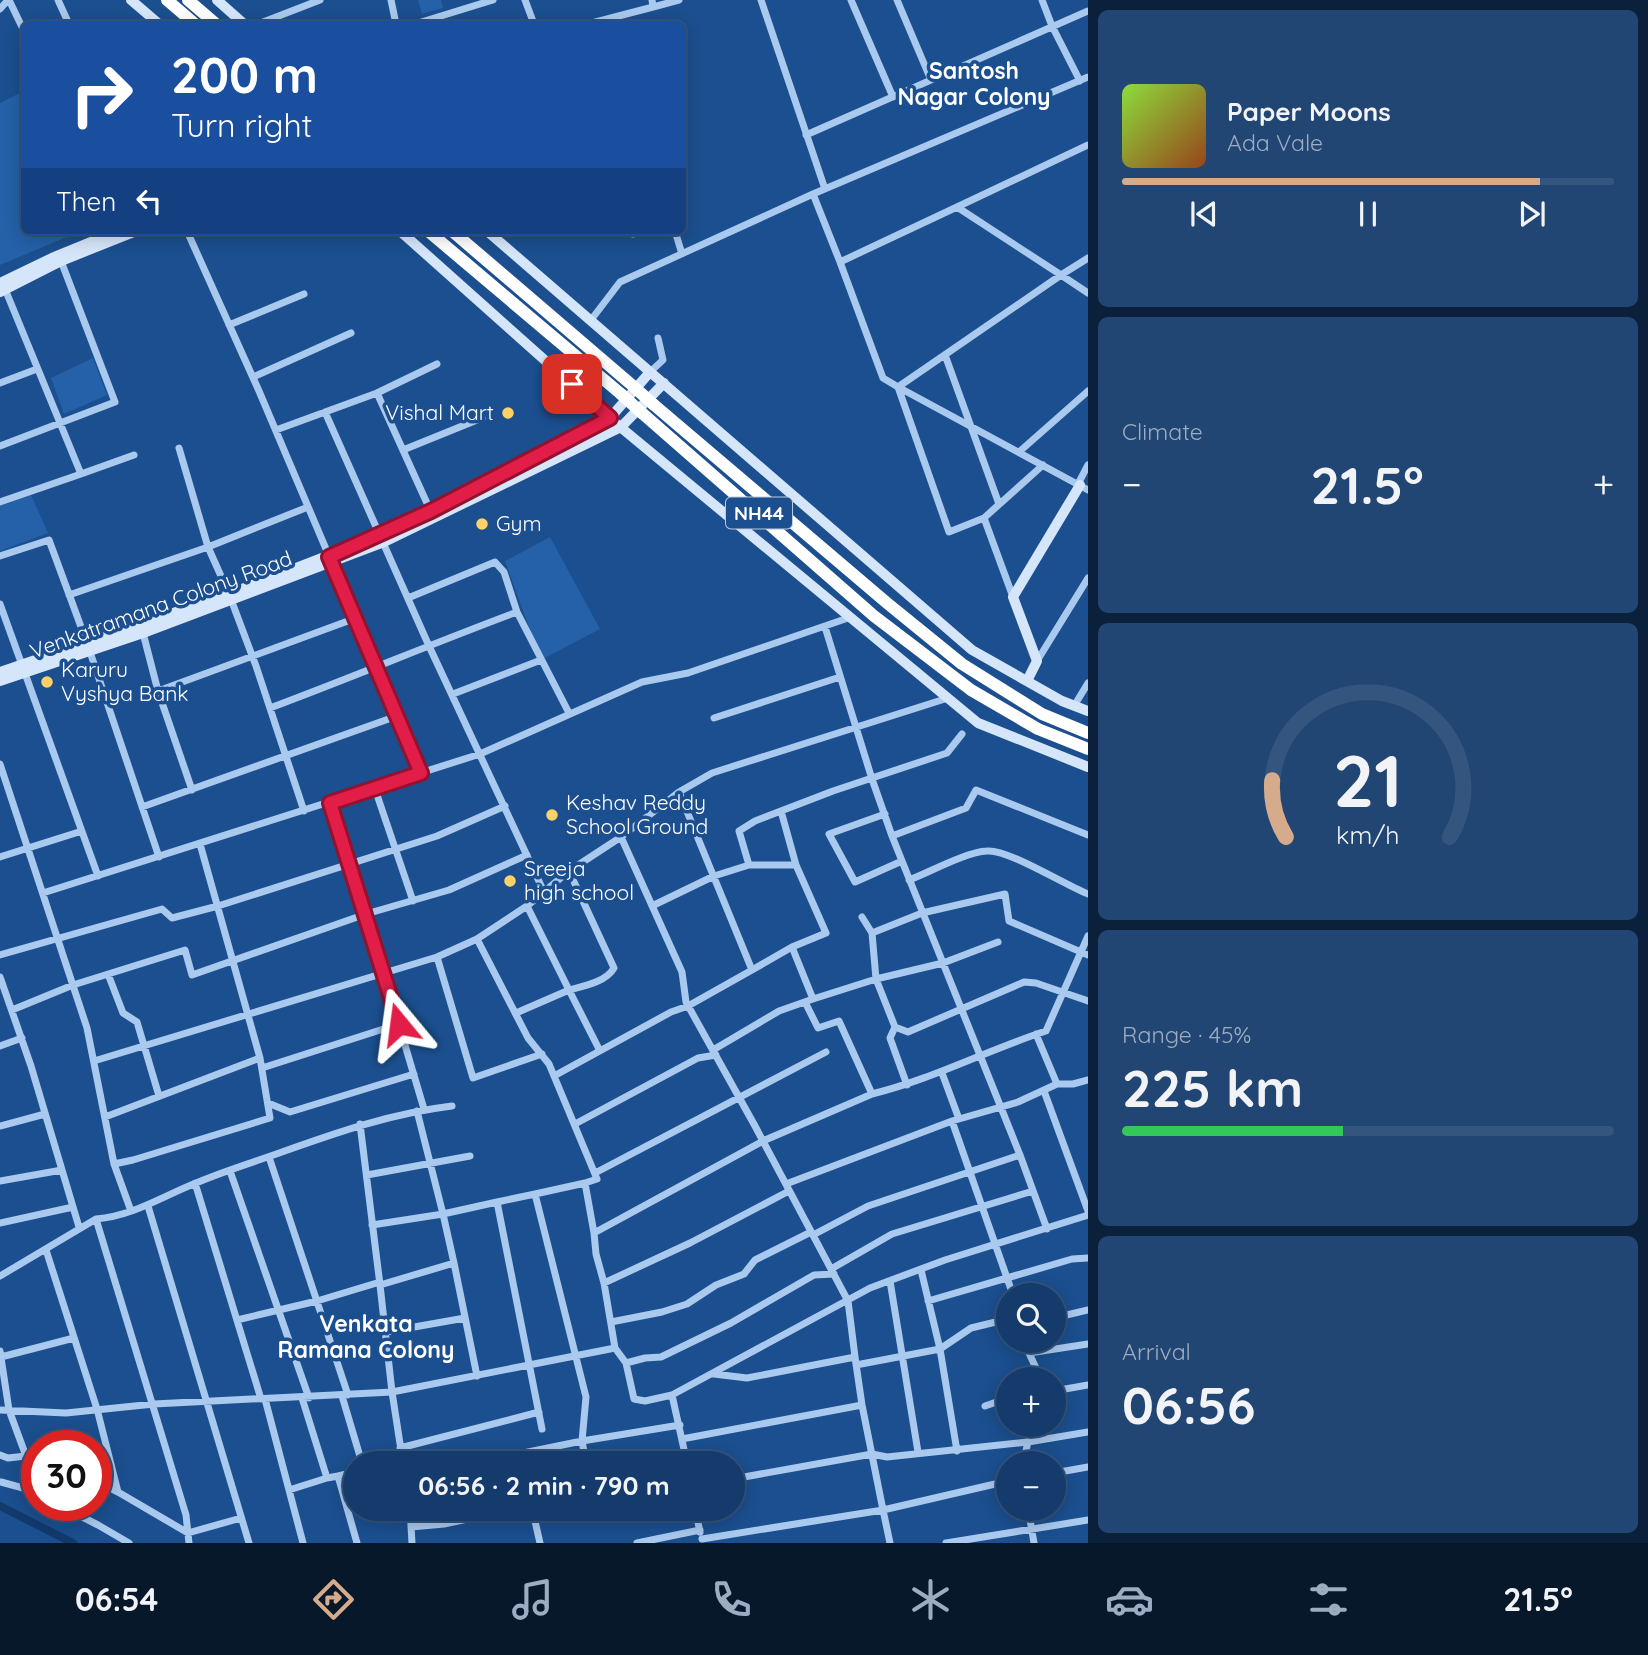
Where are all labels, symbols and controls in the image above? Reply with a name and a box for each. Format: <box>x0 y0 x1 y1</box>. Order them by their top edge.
text: 200 m <box>171 44 318 105</box>
icon: right <box>56 49 147 140</box>
district label: Santosh Nagar Colony <box>898 56 1050 111</box>
text: Paper Moons <box>1227 95 1391 128</box>
text: Turn right <box>171 105 312 145</box>
text: Ada Vale <box>1227 128 1323 157</box>
icon: left <box>130 182 168 220</box>
text: Then <box>56 185 116 218</box>
icon: previous <box>1185 195 1223 233</box>
icon: pause <box>1349 195 1387 233</box>
icon: next <box>1513 195 1551 233</box>
pin <box>542 354 602 414</box>
icon: arrive <box>553 365 591 403</box>
place label: Vishal Mart <box>385 399 494 425</box>
marker: Vishal Mart <box>500 405 516 421</box>
text: Climate <box>1122 417 1203 446</box>
text: 21.5° <box>1311 452 1424 517</box>
text: − <box>1122 460 1142 508</box>
text: + <box>1593 460 1614 508</box>
road number: NH44 <box>726 498 792 528</box>
place label: Gym <box>496 510 542 536</box>
marker: Gym <box>474 516 490 532</box>
street label: Venkatramana Colony Road <box>26 544 295 664</box>
place label: Karuru Vyshya Bank <box>61 656 189 706</box>
marker: Karuru Vyshya Bank <box>39 674 55 690</box>
text: 21 <box>1333 735 1403 826</box>
place label: Keshav Reddy School Ground <box>566 789 708 839</box>
marker: Keshav Reddy School Ground <box>544 807 560 823</box>
text: km/h <box>1336 819 1400 850</box>
place label: Sreeja high school <box>524 855 634 905</box>
marker: Sreeja high school <box>502 873 518 889</box>
position arrow <box>362 987 436 1061</box>
text: Range · 45% <box>1122 1020 1251 1049</box>
text: 225 km <box>1122 1055 1303 1120</box>
map controls <box>996 1283 1066 1521</box>
button: search <box>996 1283 1066 1353</box>
district label: Venkata Ramana Colony <box>278 1309 454 1364</box>
text: Arrival <box>1122 1337 1191 1366</box>
button: + <box>996 1367 1066 1437</box>
text: 06:56 <box>1122 1372 1256 1437</box>
speed limit sign: 30 <box>21 1430 112 1521</box>
button: − <box>996 1451 1066 1521</box>
text: 06:56 · 2 min · 790 m <box>418 1469 670 1502</box>
icon: directions <box>309 1575 358 1624</box>
icon: music <box>508 1575 557 1624</box>
icon: phone <box>707 1575 756 1624</box>
icon: climate <box>906 1575 955 1624</box>
icon: car <box>1105 1575 1154 1624</box>
icon: filters <box>1304 1575 1353 1624</box>
text: 06:54 <box>75 1579 158 1619</box>
text: 21.5° <box>1503 1579 1573 1619</box>

